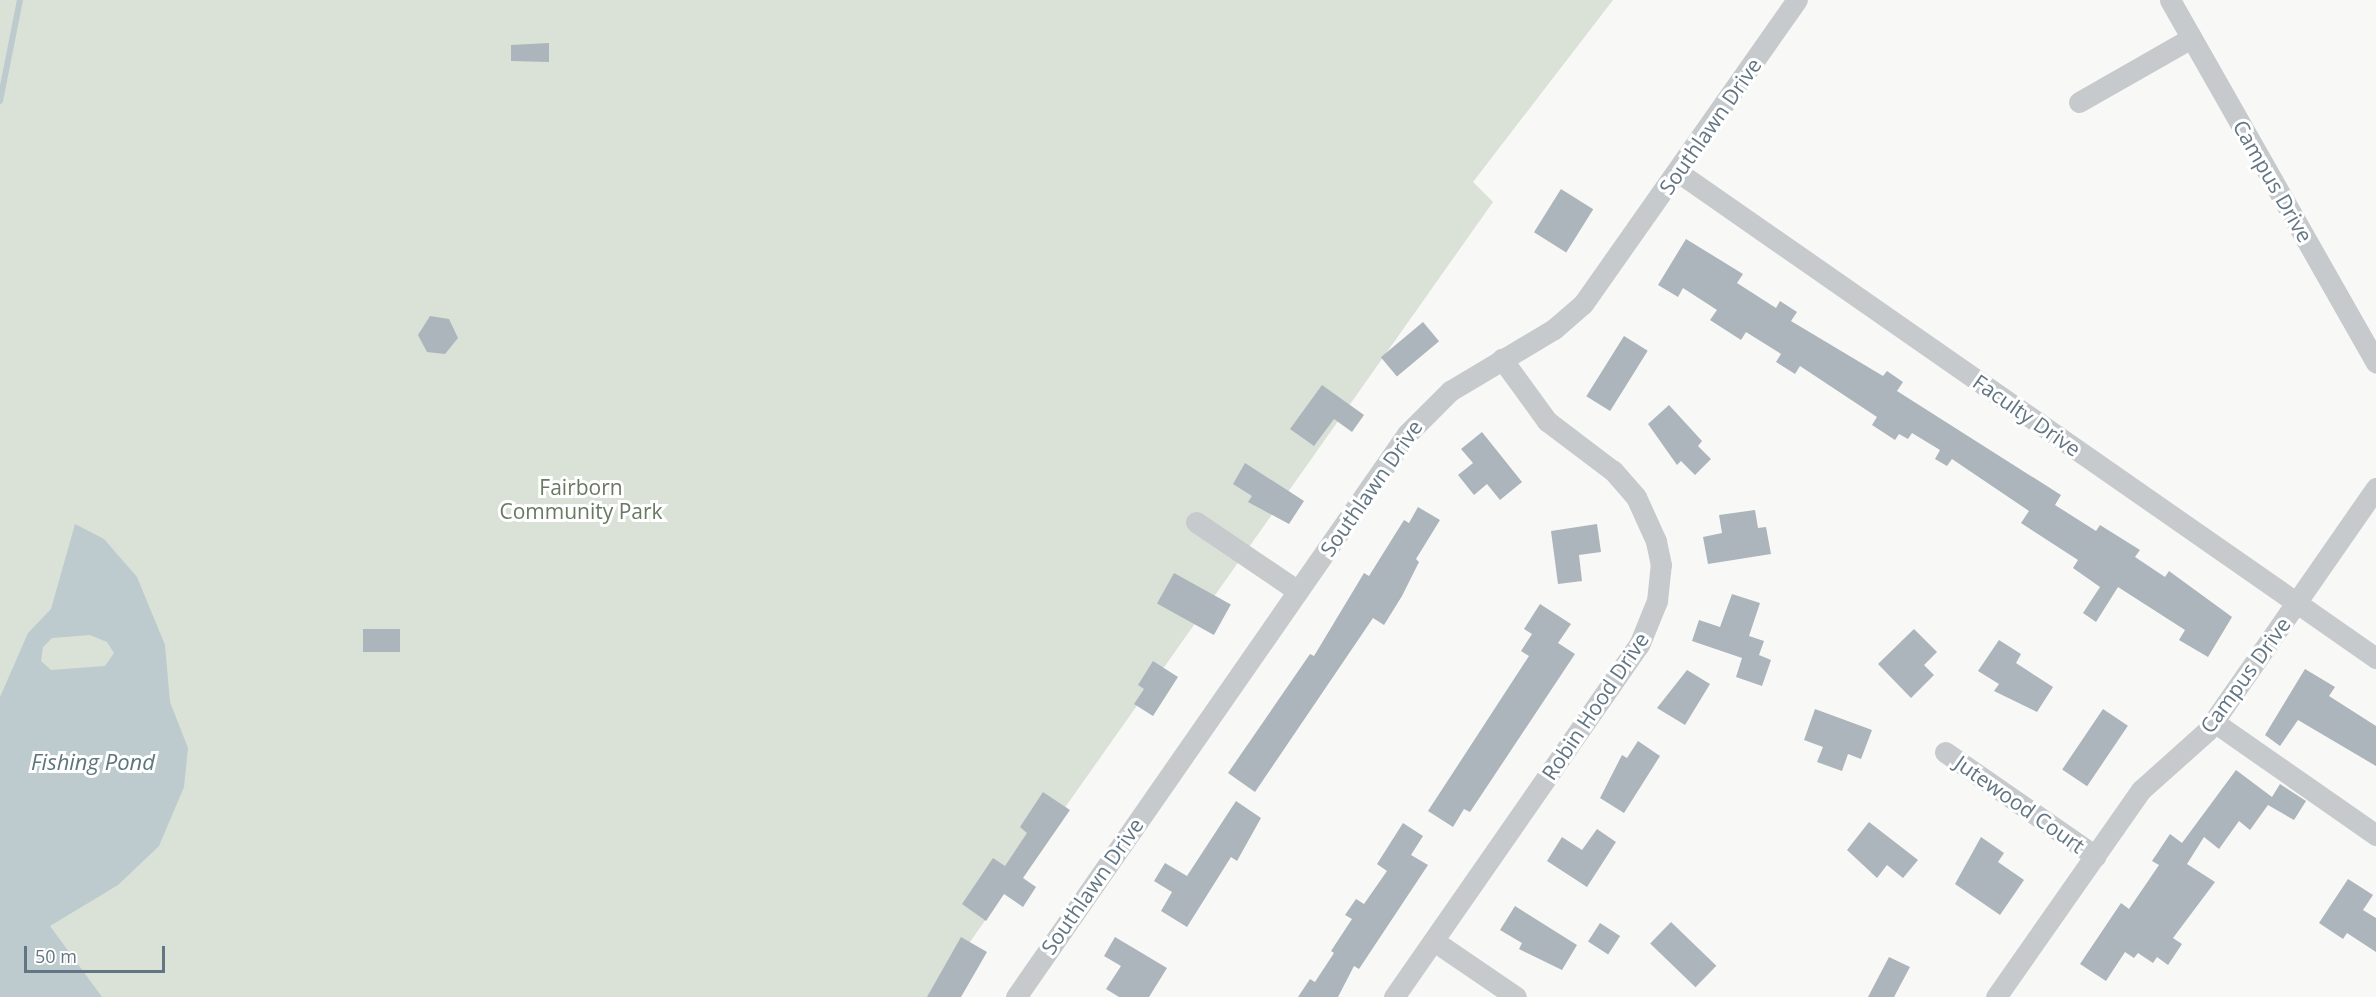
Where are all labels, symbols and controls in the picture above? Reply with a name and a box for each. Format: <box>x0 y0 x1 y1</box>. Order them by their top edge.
street label: Southlawn Drive <box>1654 53 1766 199</box>
street label: Campus Drive <box>2228 115 2318 247</box>
street label: Faculty Drive <box>1968 369 2086 461</box>
street label: Southlawn Drive <box>1315 415 1427 561</box>
park label: Fairborn Community Park <box>499 474 663 524</box>
street label: Campus Drive <box>2195 612 2295 738</box>
street label: Robin Hood Drive <box>1536 627 1654 785</box>
water label: Fishing Pond <box>31 749 155 775</box>
street label: Jutewood Court <box>1950 750 2090 858</box>
street label: Southlawn Drive <box>1036 813 1148 959</box>
scale bar <box>27 934 168 972</box>
text: 50 m <box>35 944 77 968</box>

